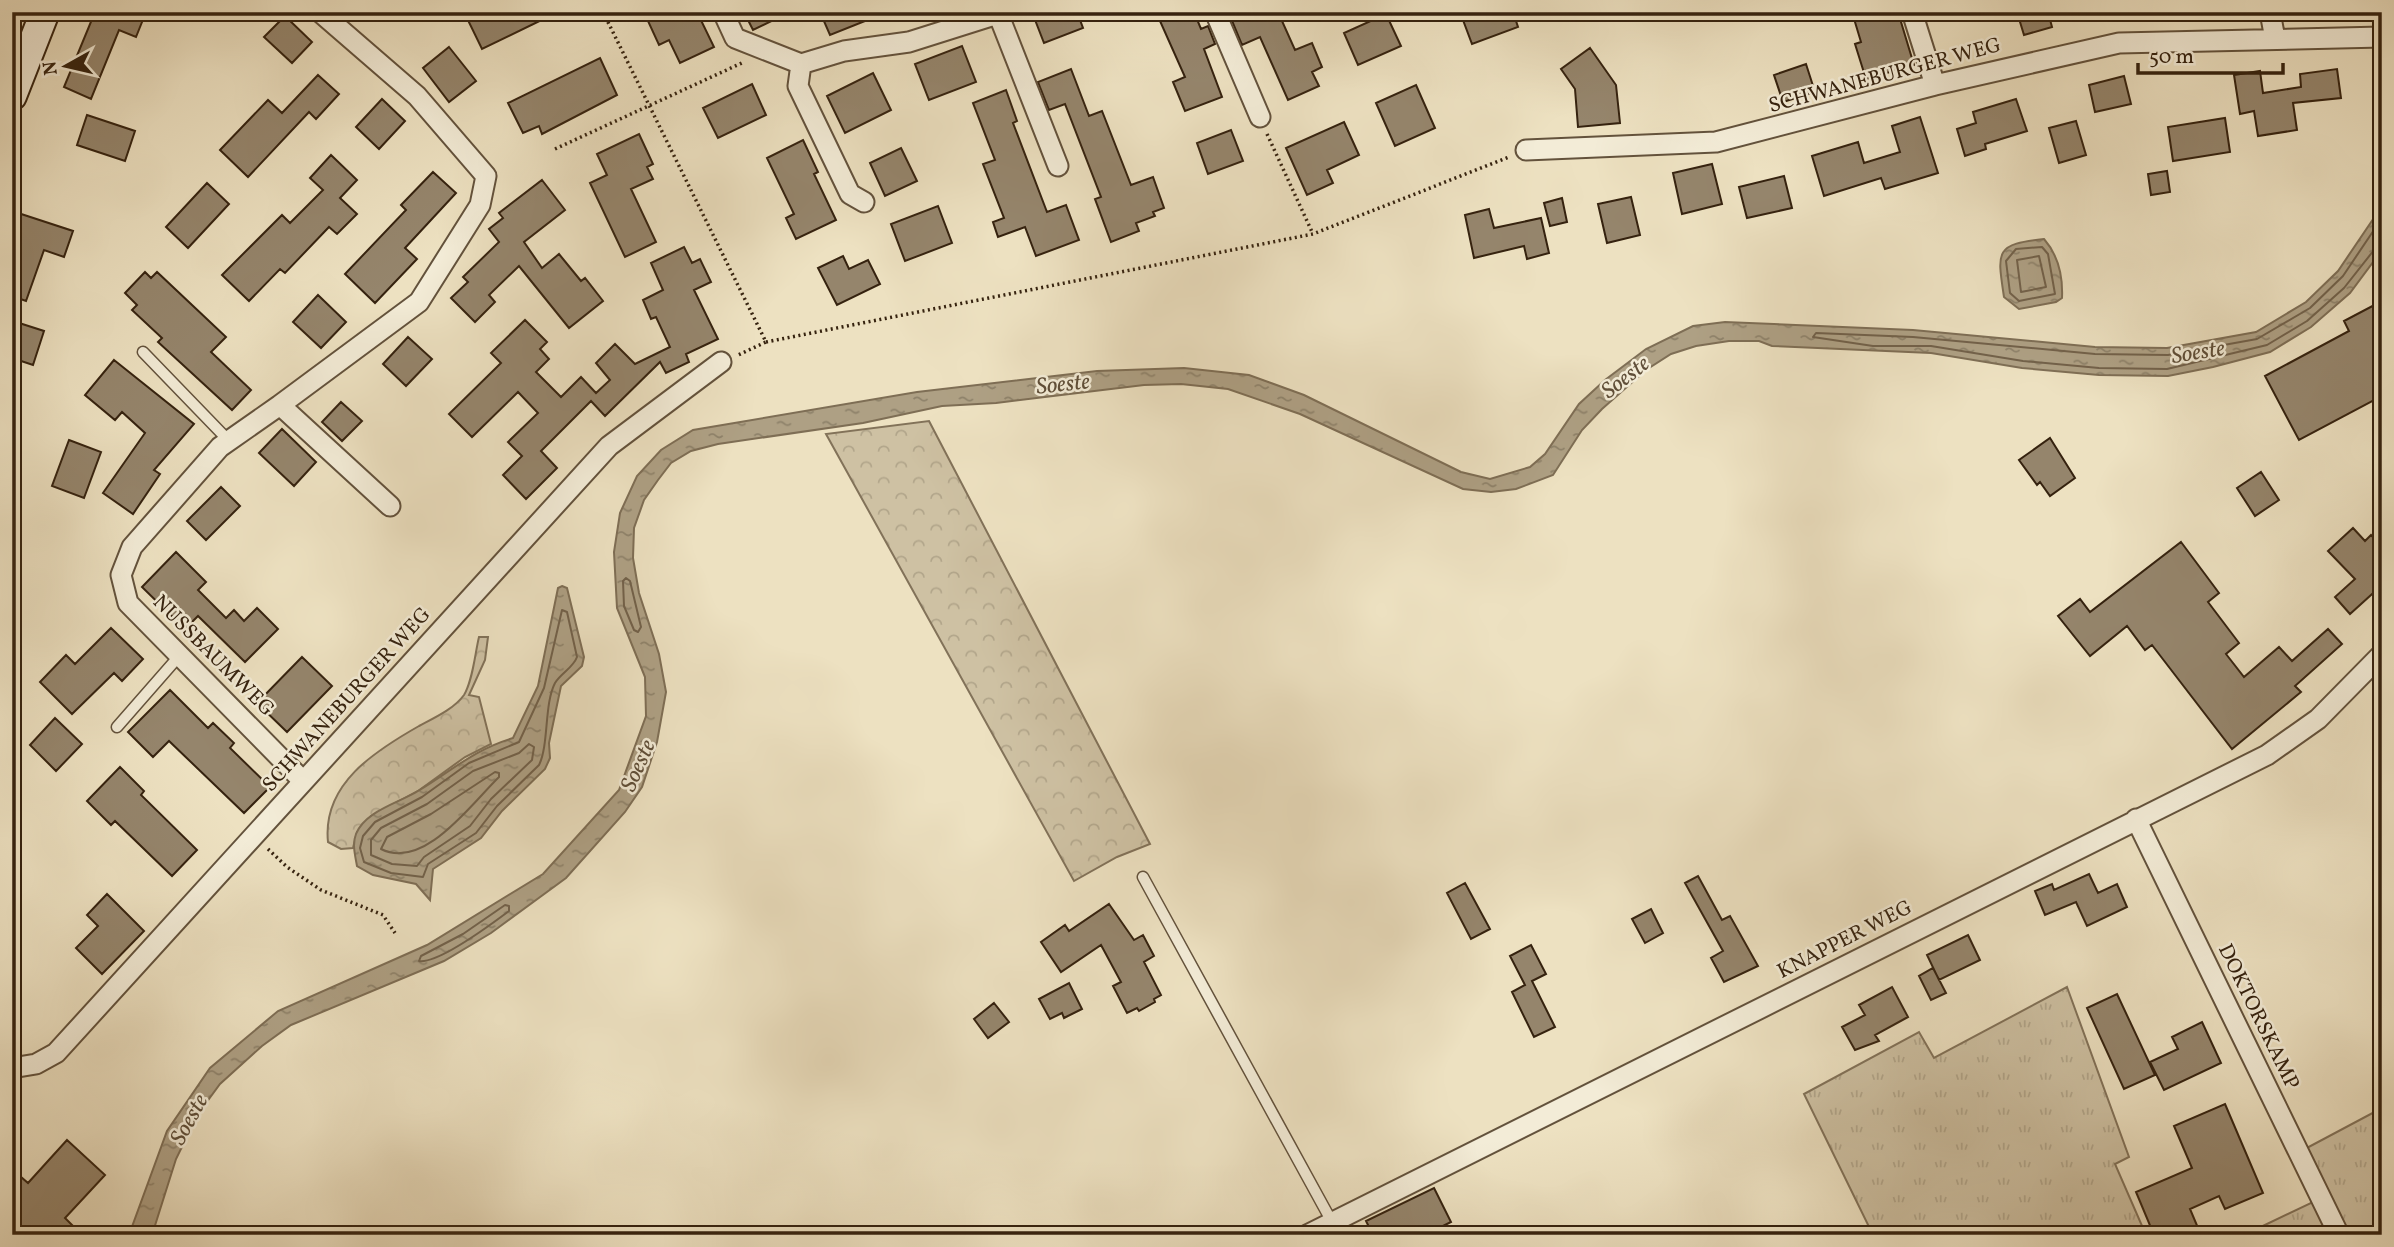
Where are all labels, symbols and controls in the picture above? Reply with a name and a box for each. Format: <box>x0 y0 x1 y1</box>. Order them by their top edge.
street label: SCHWANEBURGER WEG <box>1766 31 2004 121</box>
north arrow <box>32 32 102 102</box>
scale bar <box>2138 32 2284 76</box>
text: 50 m <box>2149 43 2194 72</box>
text: N <box>37 59 65 77</box>
water label: Soeste <box>2169 333 2228 373</box>
water label: Soeste <box>1595 348 1657 407</box>
water label: Soeste <box>1035 366 1092 404</box>
street label: NUSSBAUMWEG <box>146 589 280 723</box>
street label: SCHWANEBURGER WEG <box>256 601 438 799</box>
water label: Soeste <box>613 734 665 797</box>
street label: KNAPPER WEG <box>1772 893 1918 987</box>
street label: DOKTORSKAMP <box>2210 939 2306 1095</box>
water label: Soeste <box>163 1088 217 1151</box>

